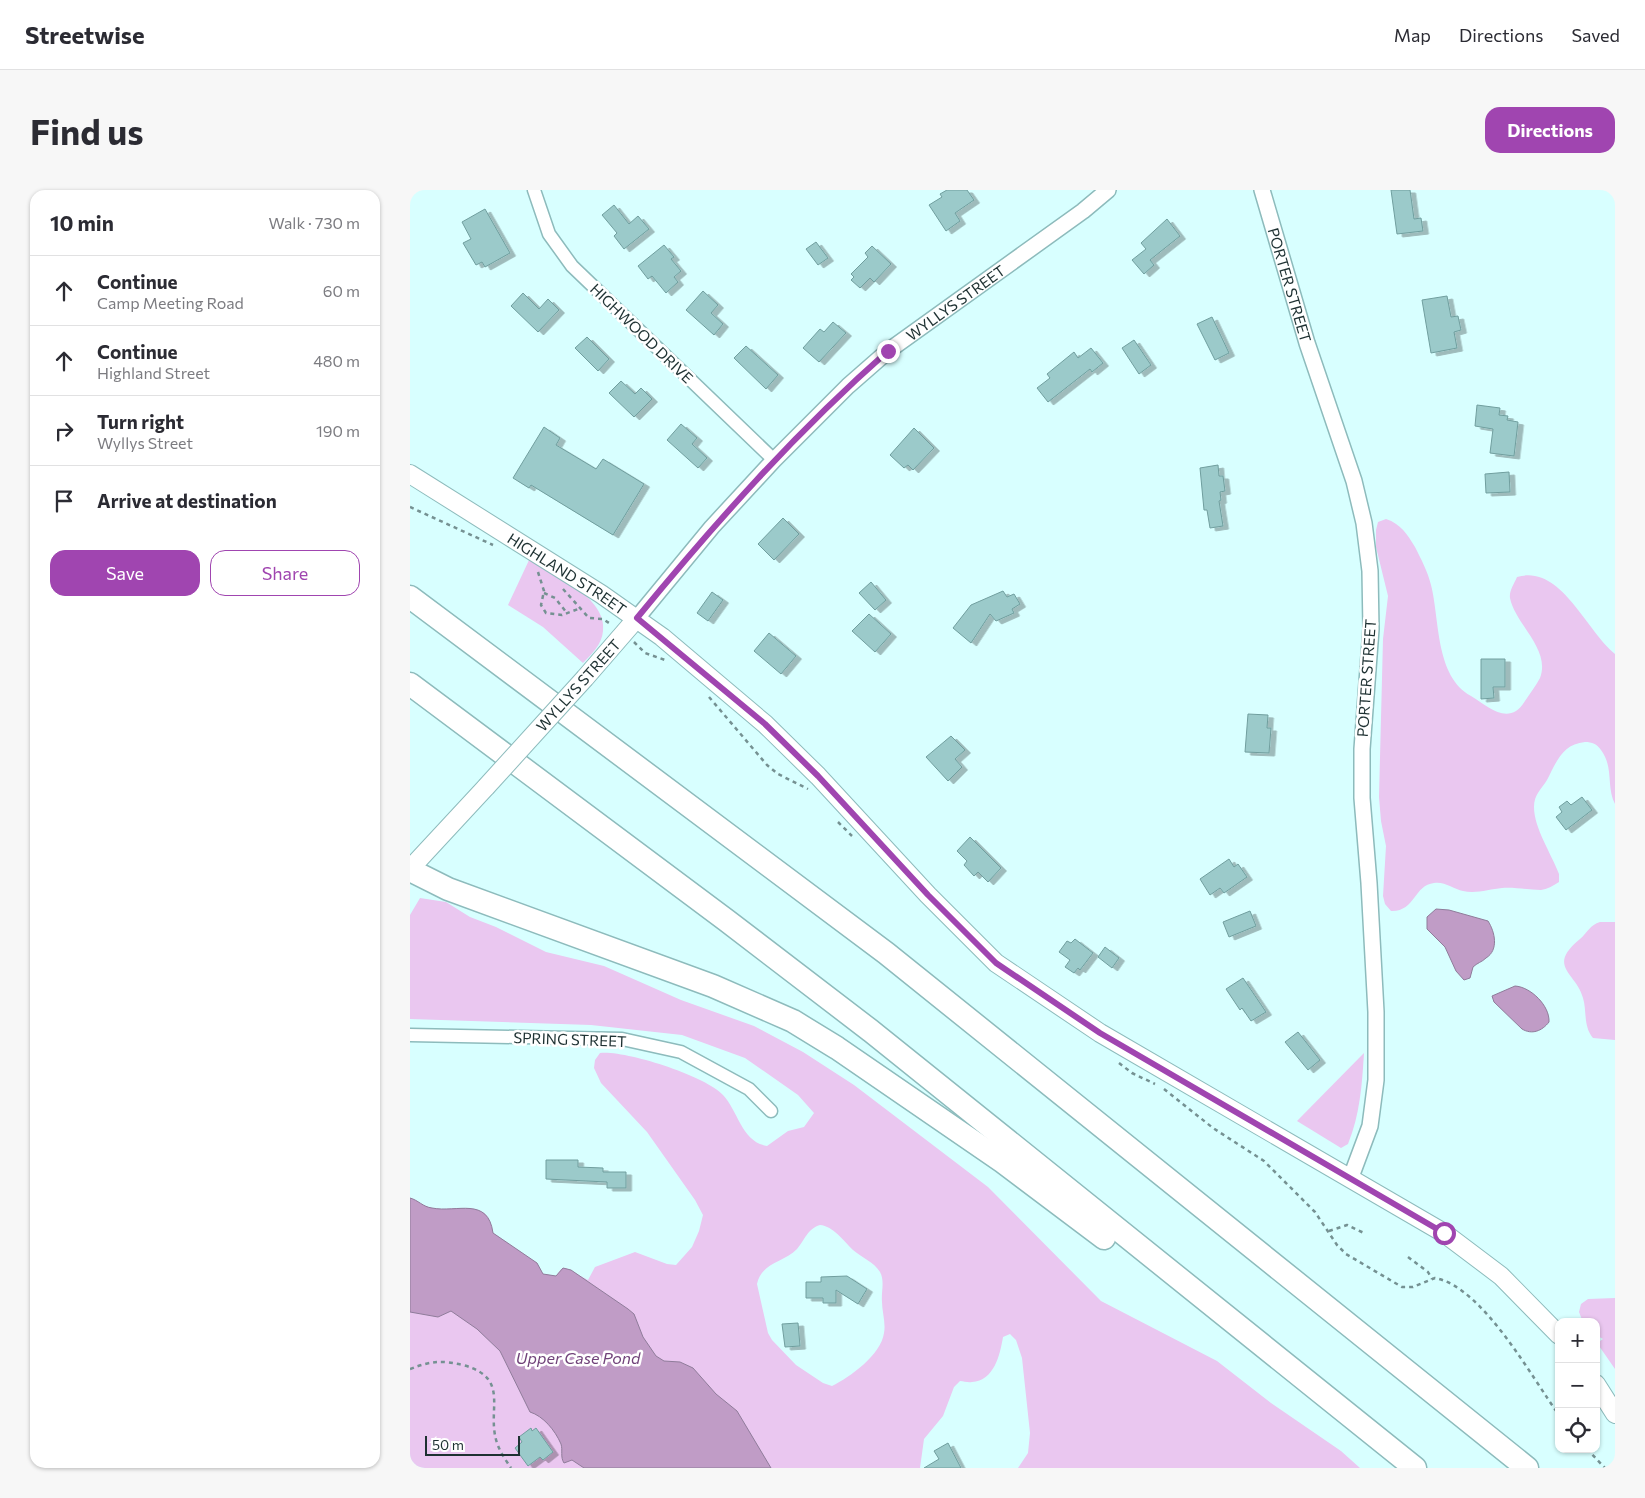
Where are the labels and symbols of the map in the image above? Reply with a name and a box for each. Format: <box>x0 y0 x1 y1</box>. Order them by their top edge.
street label: PORTER STREET <box>1265 226 1315 345</box>
street label: WYLLYS STREET <box>902 261 1009 344</box>
street label: HIGHWOOD DRIVE <box>587 279 697 387</box>
route end <box>877 340 900 363</box>
street label: HIGHLAND STREET <box>504 529 630 618</box>
street label: PORTER STREET <box>1353 618 1379 738</box>
street label: WYLLYS STREET <box>532 635 624 735</box>
street label: SPRING STREET <box>513 1028 627 1050</box>
route start <box>1433 1222 1456 1245</box>
water label: Upper Case Pond <box>516 1348 641 1367</box>
scale bar <box>425 1433 520 1456</box>

